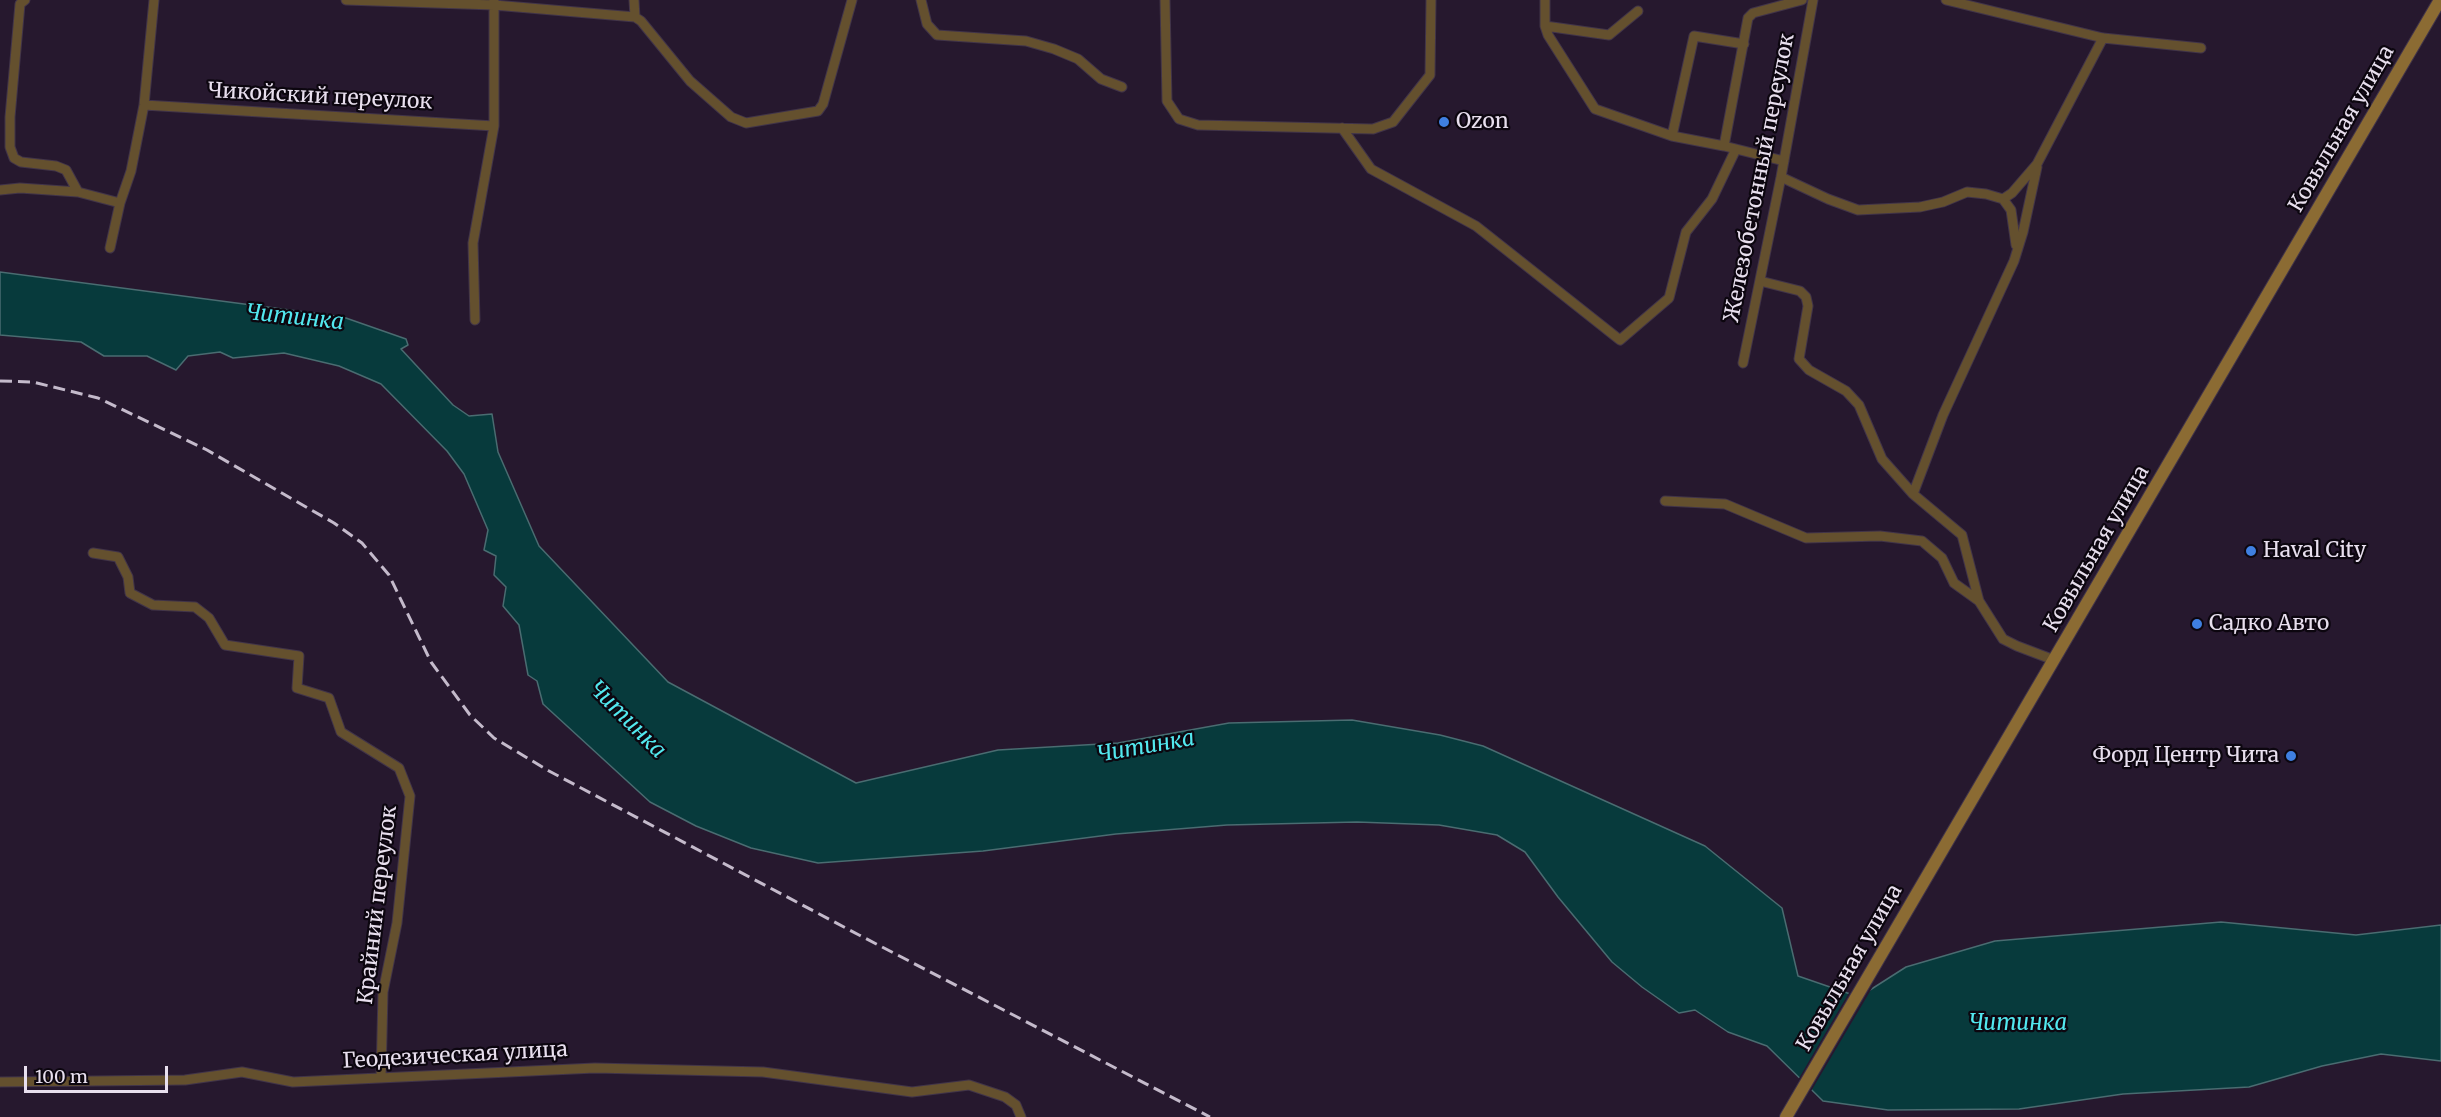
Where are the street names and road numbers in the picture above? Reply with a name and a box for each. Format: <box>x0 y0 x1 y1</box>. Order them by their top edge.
street label: Железобетонный переулок <box>1720 31 1800 325</box>
street label: Ковыльная улица <box>2284 41 2400 217</box>
street label: Чикойский переулок <box>207 79 433 115</box>
street label: Ковыльная улица <box>2039 461 2155 637</box>
street label: Крайний переулок <box>353 804 403 1006</box>
street label: Ковыльная улица <box>1792 880 1908 1056</box>
street label: Геодезическая улица <box>342 1038 568 1074</box>

